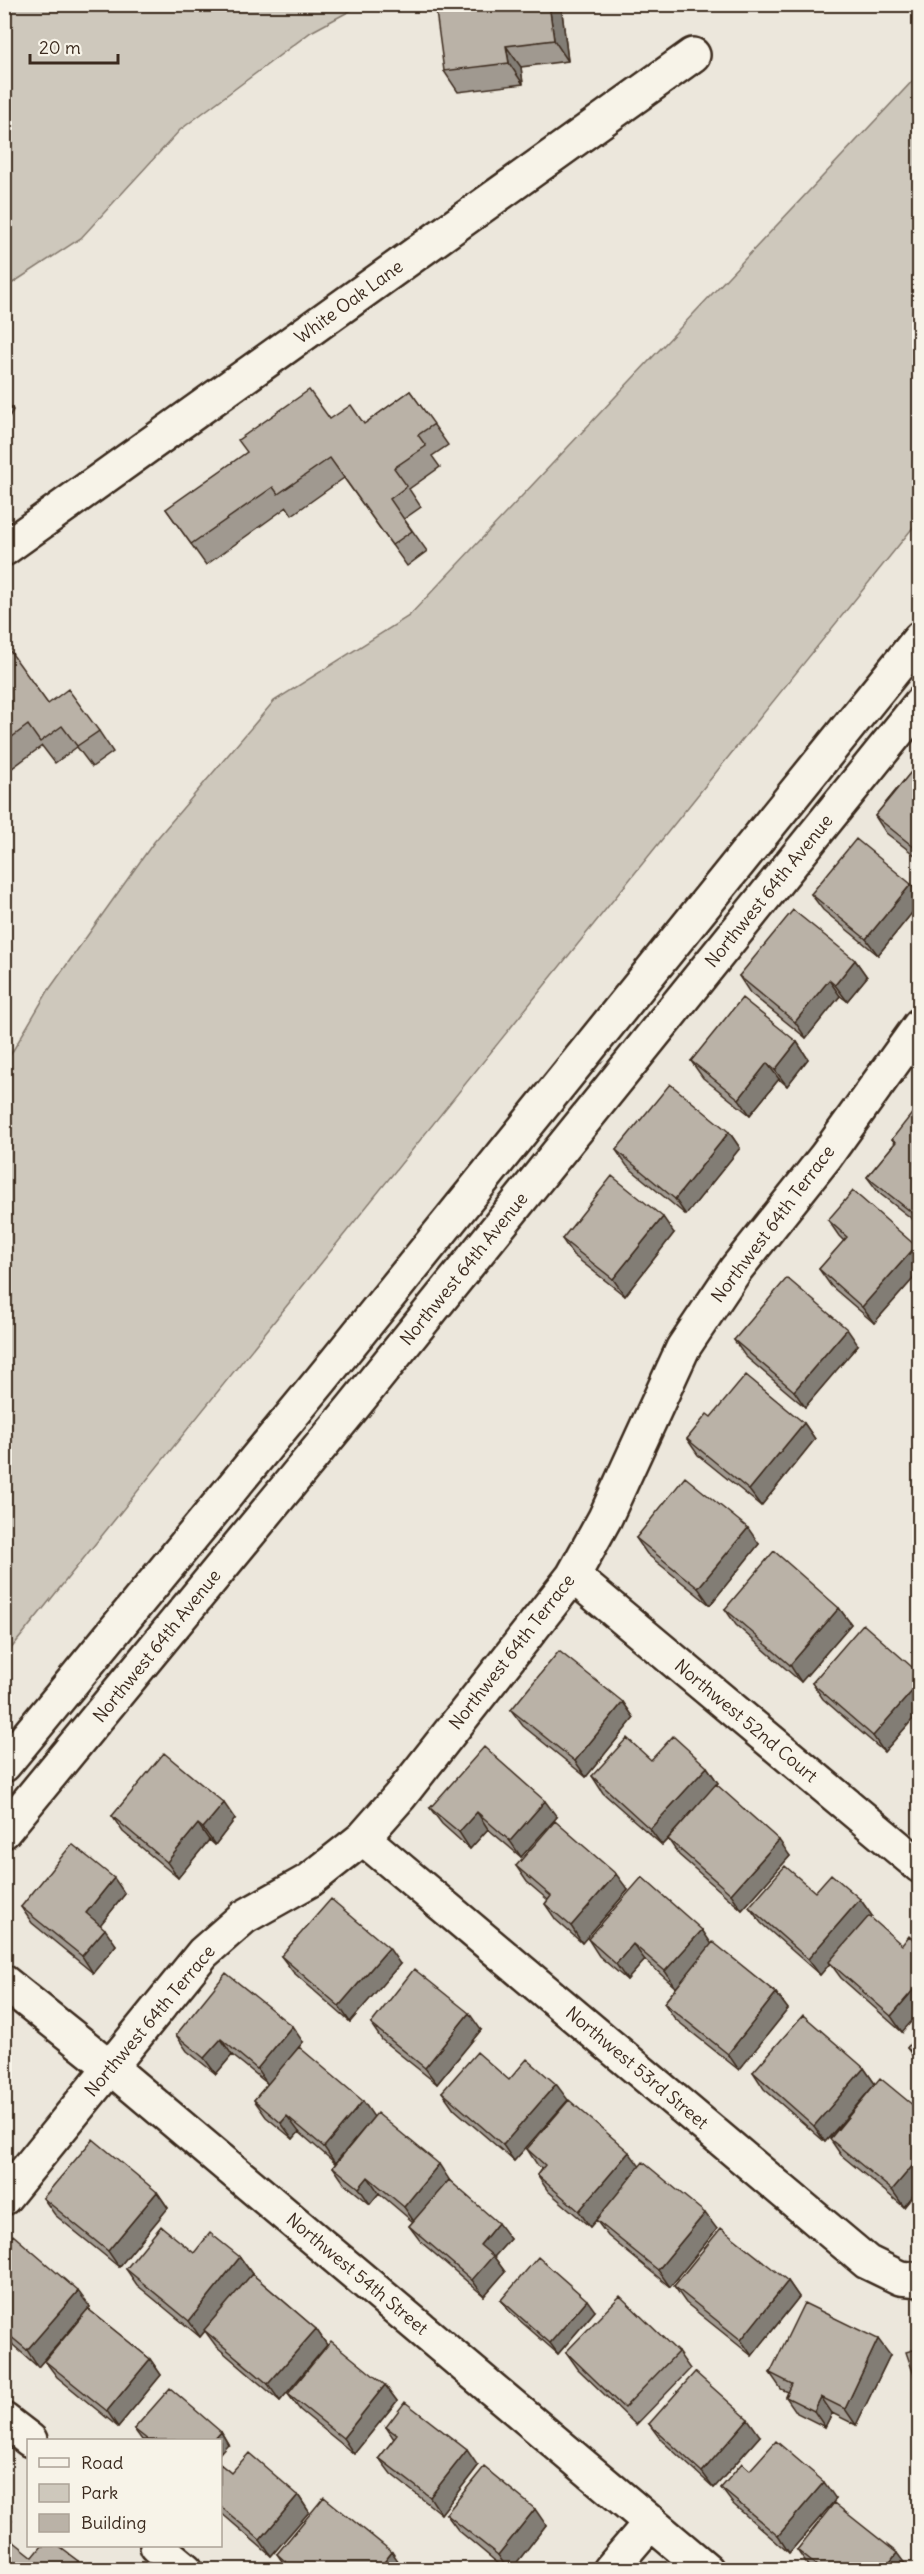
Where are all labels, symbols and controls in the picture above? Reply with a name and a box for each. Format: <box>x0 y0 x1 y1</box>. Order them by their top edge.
scale bar <box>30 27 118 65</box>
text: 20 m <box>39 36 81 59</box>
street label: White Oak Lane <box>290 255 407 349</box>
street label: Northwest 64th Avenue <box>700 809 837 972</box>
street label: Northwest 64th Terrace <box>706 1140 839 1307</box>
street label: Northwest 64th Avenue <box>395 1187 532 1350</box>
street label: Northwest 64th Avenue <box>88 1564 225 1727</box>
street label: Northwest 64th Terrace <box>444 1569 579 1734</box>
street label: Northwest 52nd Court <box>670 1654 823 1787</box>
street label: Northwest 64th Terrace <box>79 1940 220 2101</box>
street label: Northwest 53rd Street <box>561 2001 713 2134</box>
street label: Northwest 54th Street <box>282 2208 433 2340</box>
legend <box>27 2439 222 2547</box>
text: Road <box>81 2451 124 2474</box>
text: Park <box>81 2481 118 2504</box>
text: Building <box>81 2511 146 2534</box>

